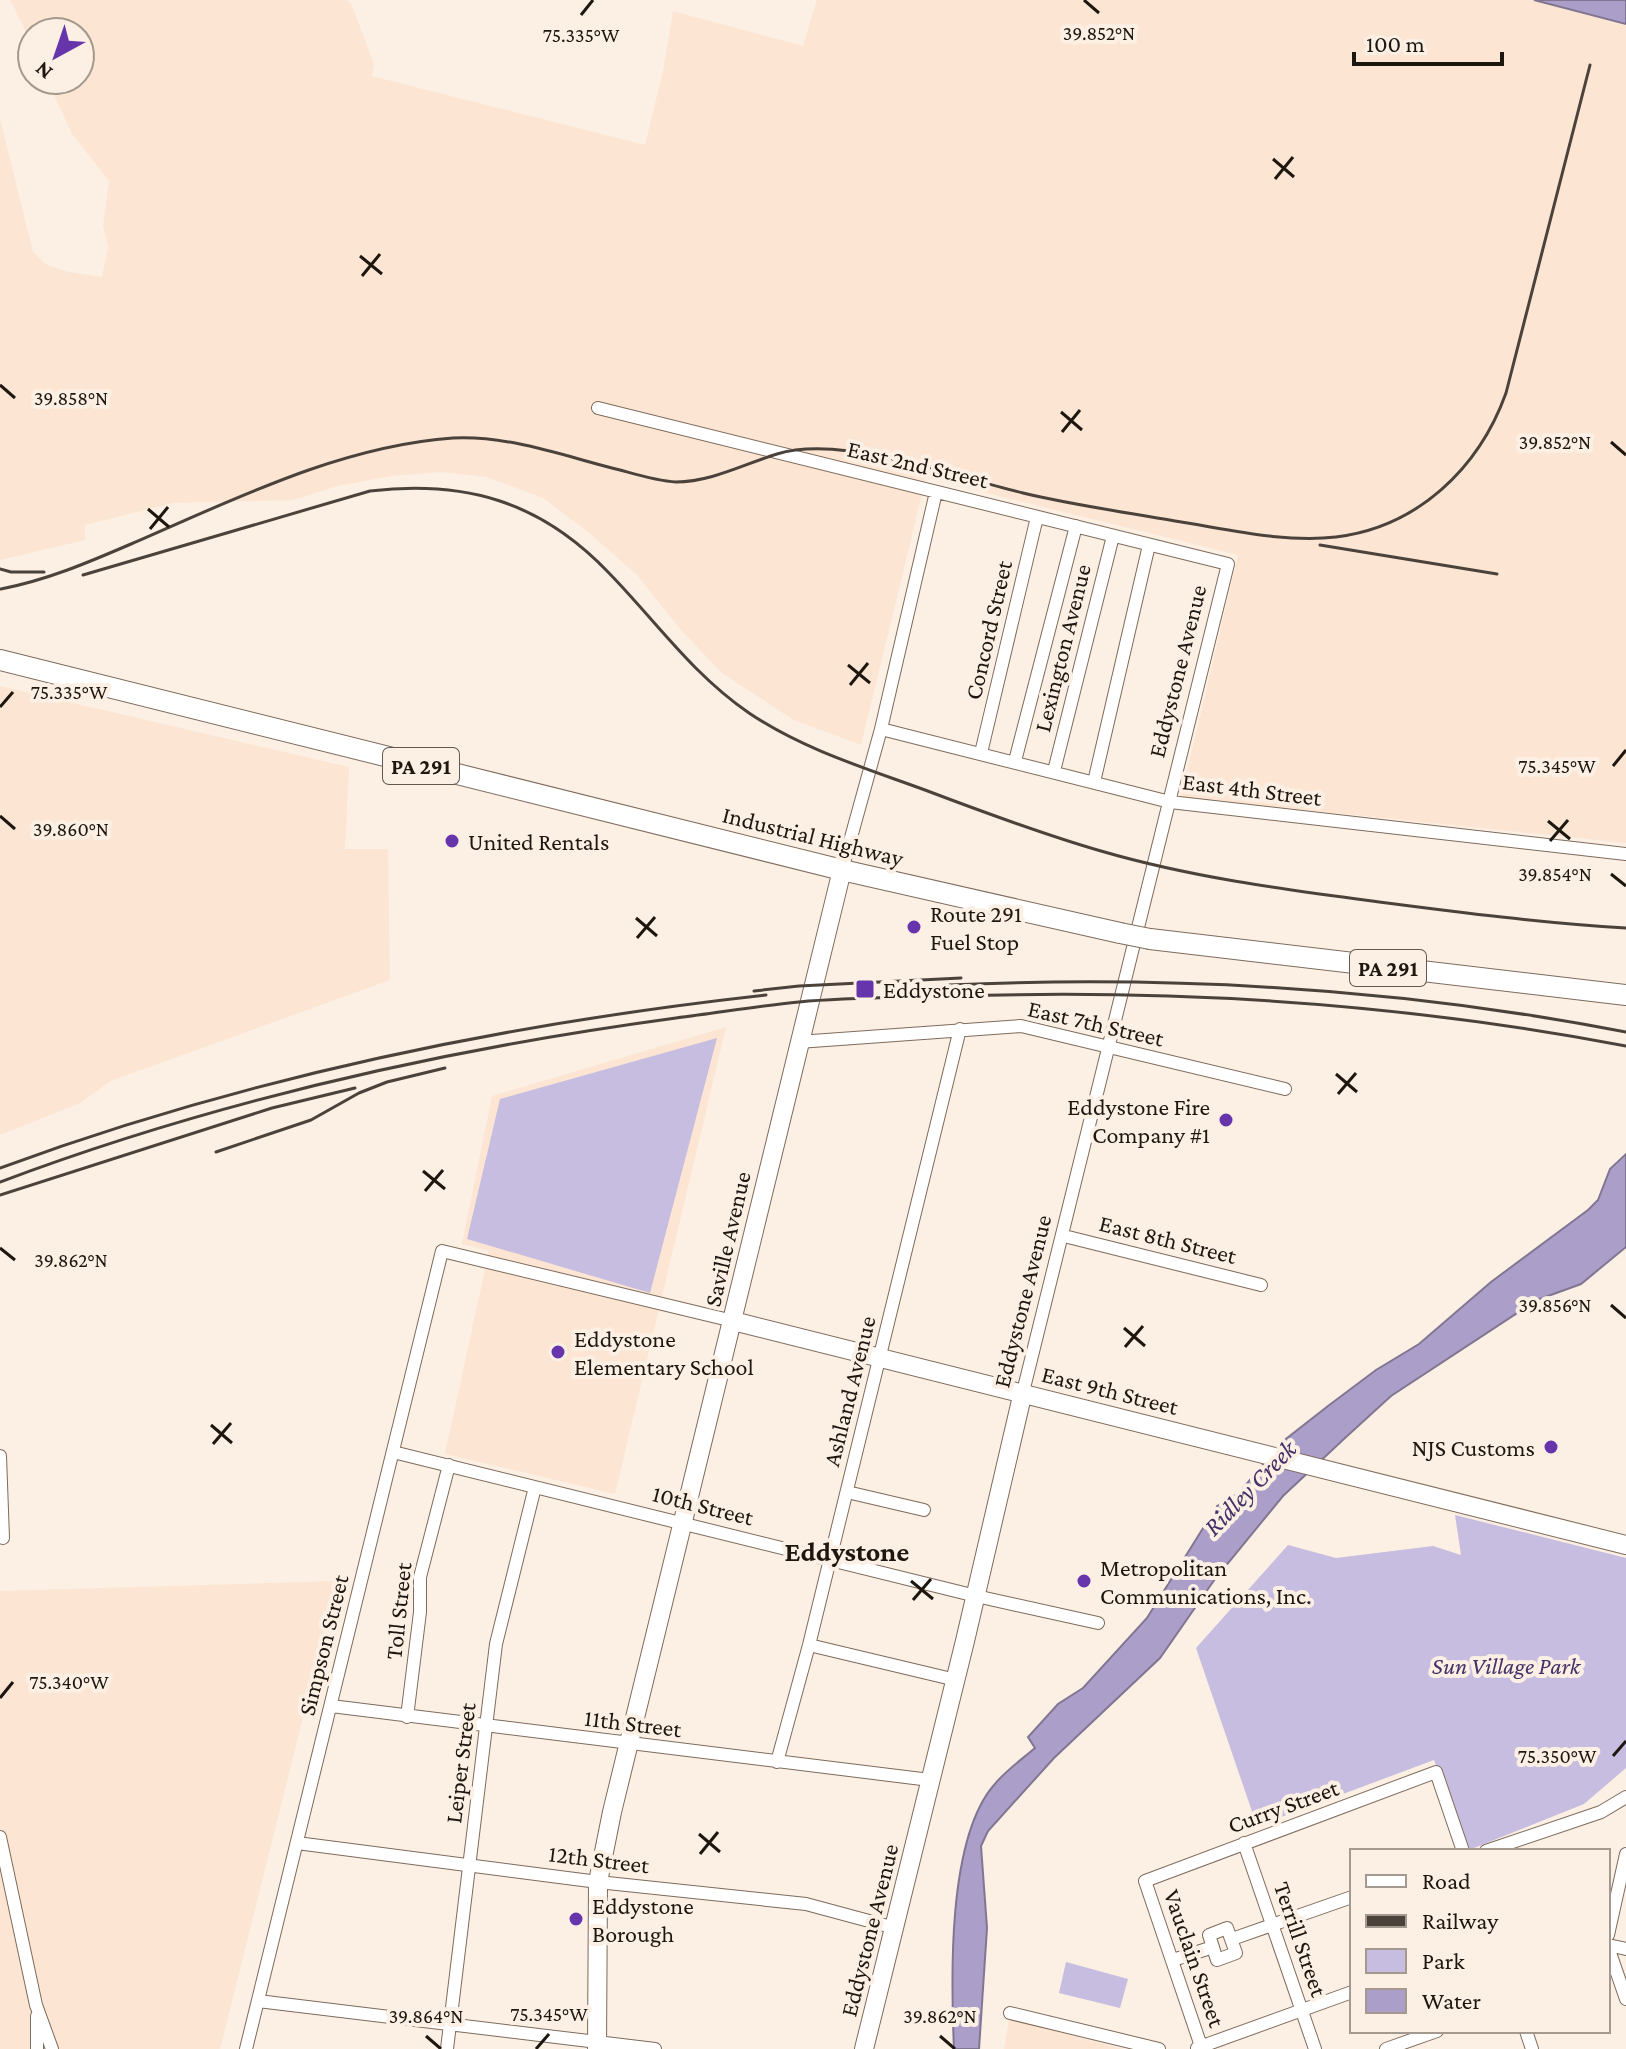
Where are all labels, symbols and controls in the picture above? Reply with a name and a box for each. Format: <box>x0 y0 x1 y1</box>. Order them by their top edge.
north arrow <box>16 16 96 96</box>
scale bar <box>1354 16 1502 66</box>
text: 39.852°N <box>1063 22 1135 44</box>
text: 75.335°W <box>543 24 620 46</box>
text: 100 m <box>1366 30 1425 57</box>
text: N <box>30 57 57 85</box>
text: 39.858°N <box>34 387 108 409</box>
text: 39.852°N <box>1519 431 1591 453</box>
street label: East 2nd Street <box>845 435 992 494</box>
street label: Concord Street <box>959 557 1017 702</box>
street label: Lexington Avenue <box>1028 561 1096 735</box>
street label: Eddystone Avenue <box>1142 582 1212 760</box>
text: 75.335°W <box>31 681 108 703</box>
road number: PA 291 <box>383 748 459 784</box>
text: 75.345°W <box>1518 755 1596 777</box>
street label: East 4th Street <box>1181 767 1324 811</box>
street label: Industrial Highway <box>720 800 907 872</box>
text: 39.860°N <box>33 818 109 840</box>
place label: United Rentals <box>468 828 609 855</box>
marker: United Rentals <box>443 832 461 850</box>
text: 39.854°N <box>1518 863 1592 885</box>
place label: Route 291 Fuel Stop <box>930 900 1022 955</box>
marker: Route 291 Fuel Stop <box>905 918 923 936</box>
road number: PA 291 <box>1350 950 1426 986</box>
place label: Eddystone <box>883 976 985 1003</box>
marker: Eddystone <box>854 978 876 1000</box>
street label: East 7th Street <box>1025 994 1168 1052</box>
place label: Eddystone Fire Company #1 <box>1067 1093 1210 1148</box>
marker: Eddystone Fire Company #1 <box>1217 1111 1235 1129</box>
street label: Saville Avenue <box>698 1169 756 1309</box>
street label: East 8th Street <box>1097 1209 1240 1269</box>
street label: Eddystone Avenue <box>987 1212 1057 1390</box>
text: 39.862°N <box>34 1249 108 1271</box>
text: 39.856°N <box>1518 1294 1592 1316</box>
street label: Ashland Avenue <box>817 1313 881 1469</box>
place label: Eddystone Elementary School <box>574 1325 754 1380</box>
marker: Eddystone Elementary School <box>549 1343 567 1361</box>
street label: East 9th Street <box>1039 1360 1182 1420</box>
water label: Ridley Creek <box>1198 1433 1303 1541</box>
place label: NJS Customs <box>1412 1434 1535 1461</box>
marker: NJS Customs <box>1542 1438 1560 1456</box>
street label: 10th Street <box>650 1479 757 1531</box>
district label: Eddystone <box>785 1536 909 1567</box>
place label: Metropolitan Communications, Inc. <box>1100 1554 1311 1609</box>
street label: Toll Street <box>379 1560 417 1661</box>
street label: Simpson Street <box>292 1571 354 1718</box>
marker: Metropolitan Communications, Inc. <box>1075 1572 1093 1590</box>
park label: Sun Village Park <box>1432 1652 1582 1679</box>
text: 75.340°W <box>29 1671 109 1693</box>
street label: Leiper Street <box>439 1700 481 1825</box>
street label: 11th Street <box>583 1704 684 1742</box>
text: 75.350°W <box>1518 1745 1597 1767</box>
street label: Curry Street <box>1224 1773 1343 1838</box>
street label: 12th Street <box>547 1839 652 1879</box>
street label: Eddystone Avenue <box>834 1841 904 2019</box>
legend <box>1350 1849 1610 2033</box>
text: Road <box>1422 1867 1471 1894</box>
street label: Terrill Street <box>1269 1878 1334 2001</box>
street label: Vauclain Street <box>1159 1886 1231 2031</box>
place label: Eddystone Borough <box>592 1892 694 1947</box>
text: Railway <box>1422 1907 1499 1934</box>
marker: Eddystone Borough <box>567 1910 585 1928</box>
text: Park <box>1422 1947 1465 1974</box>
text: Water <box>1422 1987 1481 2014</box>
text: 75.345°W <box>510 2003 588 2025</box>
text: 39.864°N <box>389 2005 463 2027</box>
text: 39.862°N <box>903 2005 977 2027</box>

